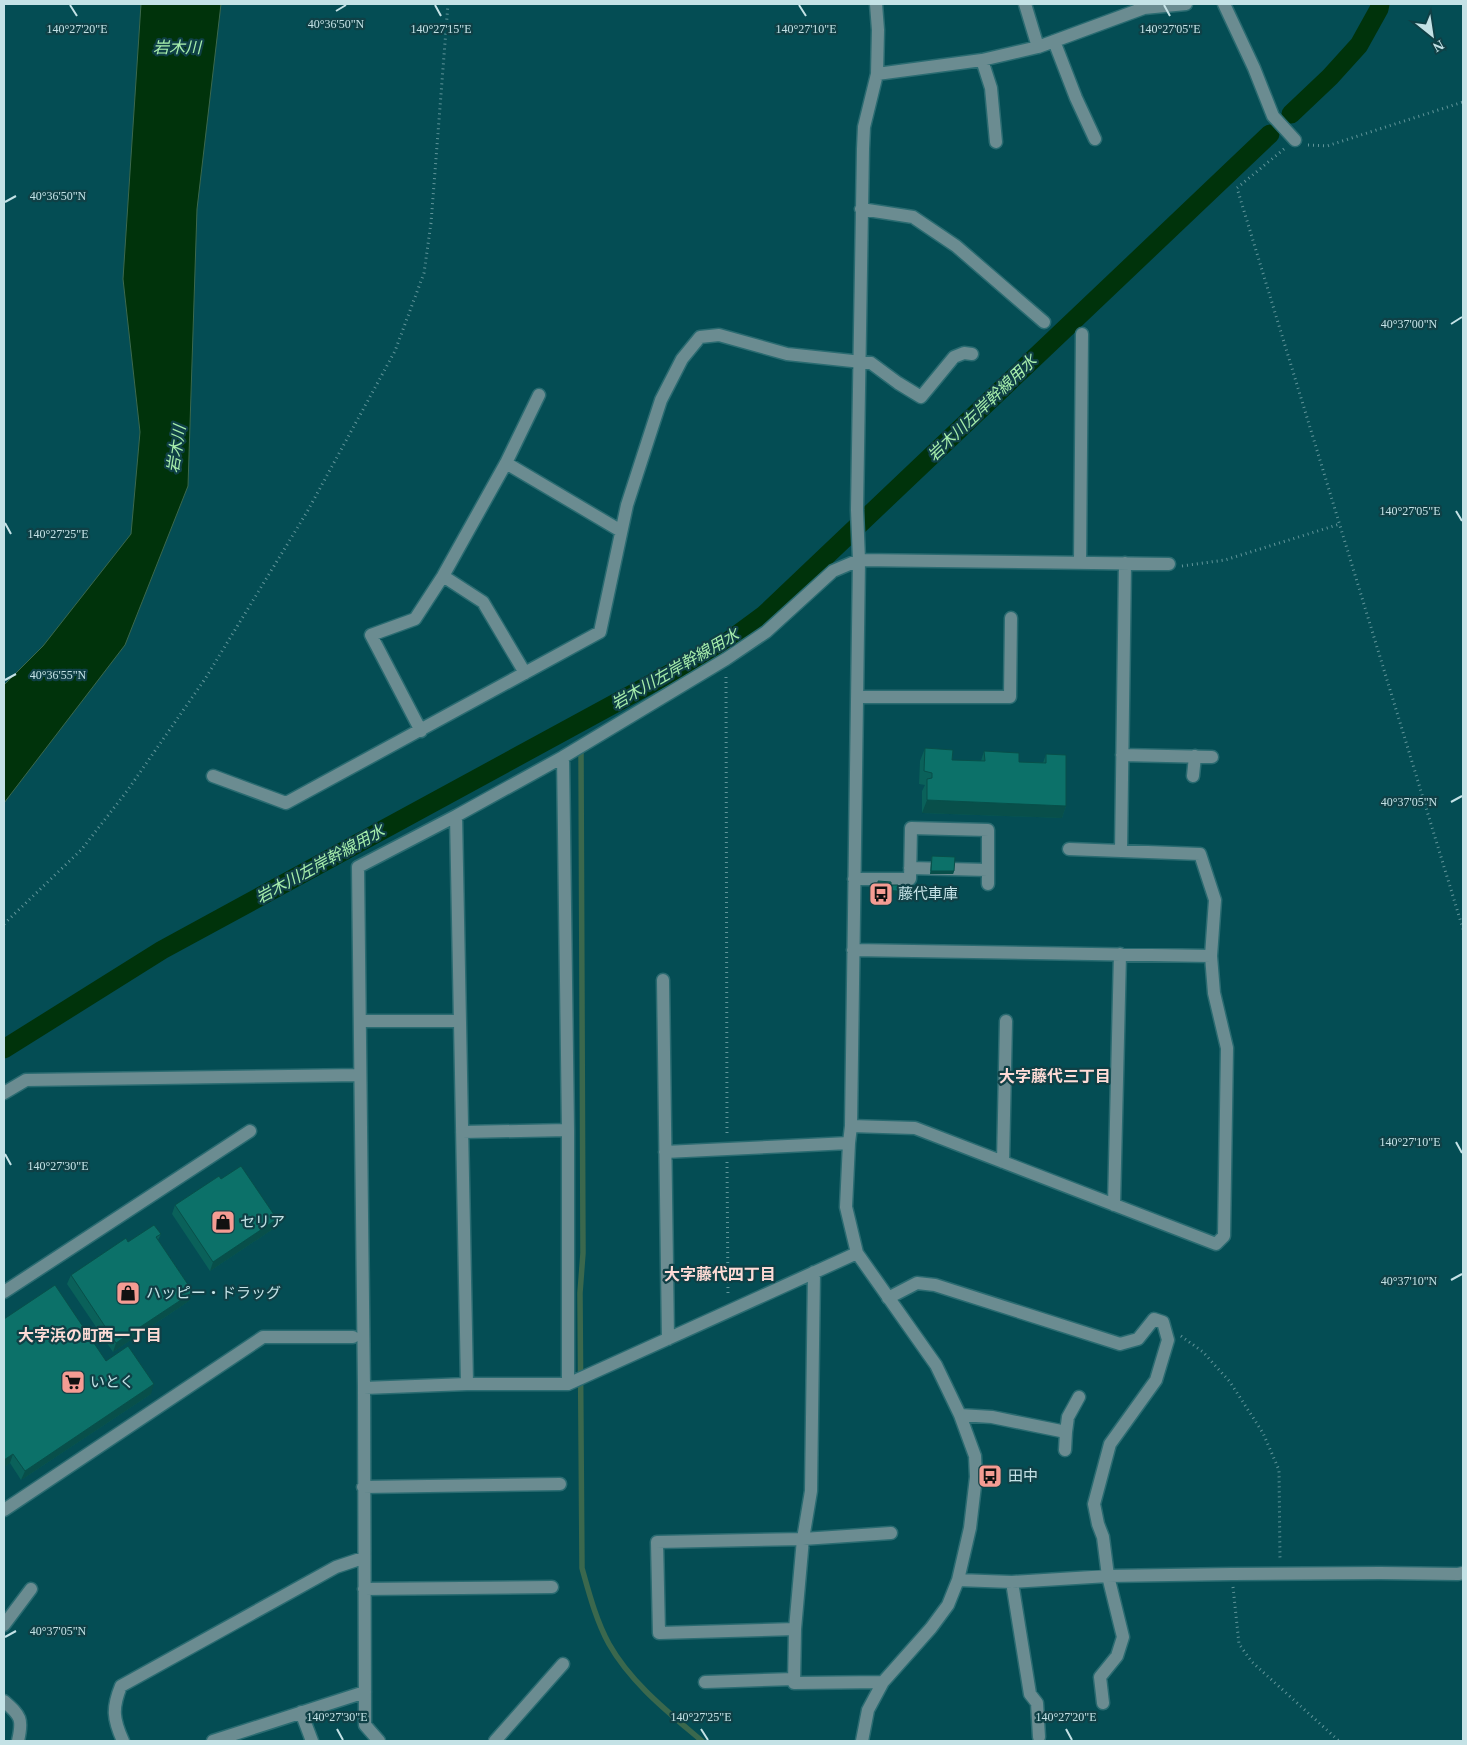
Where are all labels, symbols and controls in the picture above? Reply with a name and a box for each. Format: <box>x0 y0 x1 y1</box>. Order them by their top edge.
north arrow <box>1407 10 1457 60</box>
text: 40°36'50"N <box>308 17 365 31</box>
text: 140°27'20"E <box>46 22 108 36</box>
text: 140°27'15"E <box>410 22 472 36</box>
text: 140°27'10"E <box>775 22 837 36</box>
text: 140°27'05"E <box>1139 22 1201 36</box>
text: N <box>1430 37 1446 55</box>
water label: 岩木川 <box>153 39 203 56</box>
text: 40°36'50"N <box>30 189 87 203</box>
text: 40°37'00"N <box>1381 317 1438 331</box>
water label: 岩木川左岸幹線用水 <box>924 350 1041 464</box>
water label: 岩木川 <box>164 422 188 474</box>
text: 140°27'05"E <box>1379 504 1441 518</box>
text: 140°27'25"E <box>27 527 89 541</box>
water label: 岩木川左岸幹線用水 <box>608 625 743 712</box>
text: 40°36'55"N <box>30 668 87 682</box>
text: 40°37'05"N <box>1381 795 1438 809</box>
water label: 岩木川左岸幹線用水 <box>253 821 389 906</box>
bus stop icon: 藤代車庫 <box>868 881 894 907</box>
place label: 藤代車庫 <box>898 885 958 902</box>
district label: 大字藤代三丁目 <box>999 1067 1111 1085</box>
text: 140°27'10"E <box>1379 1135 1441 1149</box>
text: 140°27'30"E <box>27 1159 89 1173</box>
shop icon: セリア <box>210 1209 236 1235</box>
place label: セリア <box>240 1214 285 1230</box>
district label: 大字藤代四丁目 <box>664 1265 776 1283</box>
text: 40°37'10"N <box>1381 1274 1438 1288</box>
shop icon: ハッピー・ドラッグ <box>115 1280 141 1306</box>
place label: ハッピー・ドラッグ <box>146 1285 281 1301</box>
district label: 大字浜の町西一丁目 <box>18 1327 162 1344</box>
supermarket icon: いとく <box>60 1369 86 1395</box>
place label: いとく <box>90 1374 135 1390</box>
bus stop icon: 田中 <box>977 1463 1003 1489</box>
place label: 田中 <box>1008 1468 1038 1484</box>
text: 40°37'05"N <box>30 1624 87 1638</box>
text: 140°27'30"E <box>306 1710 368 1724</box>
text: 140°27'25"E <box>670 1710 732 1724</box>
text: 140°27'20"E <box>1035 1710 1097 1724</box>

